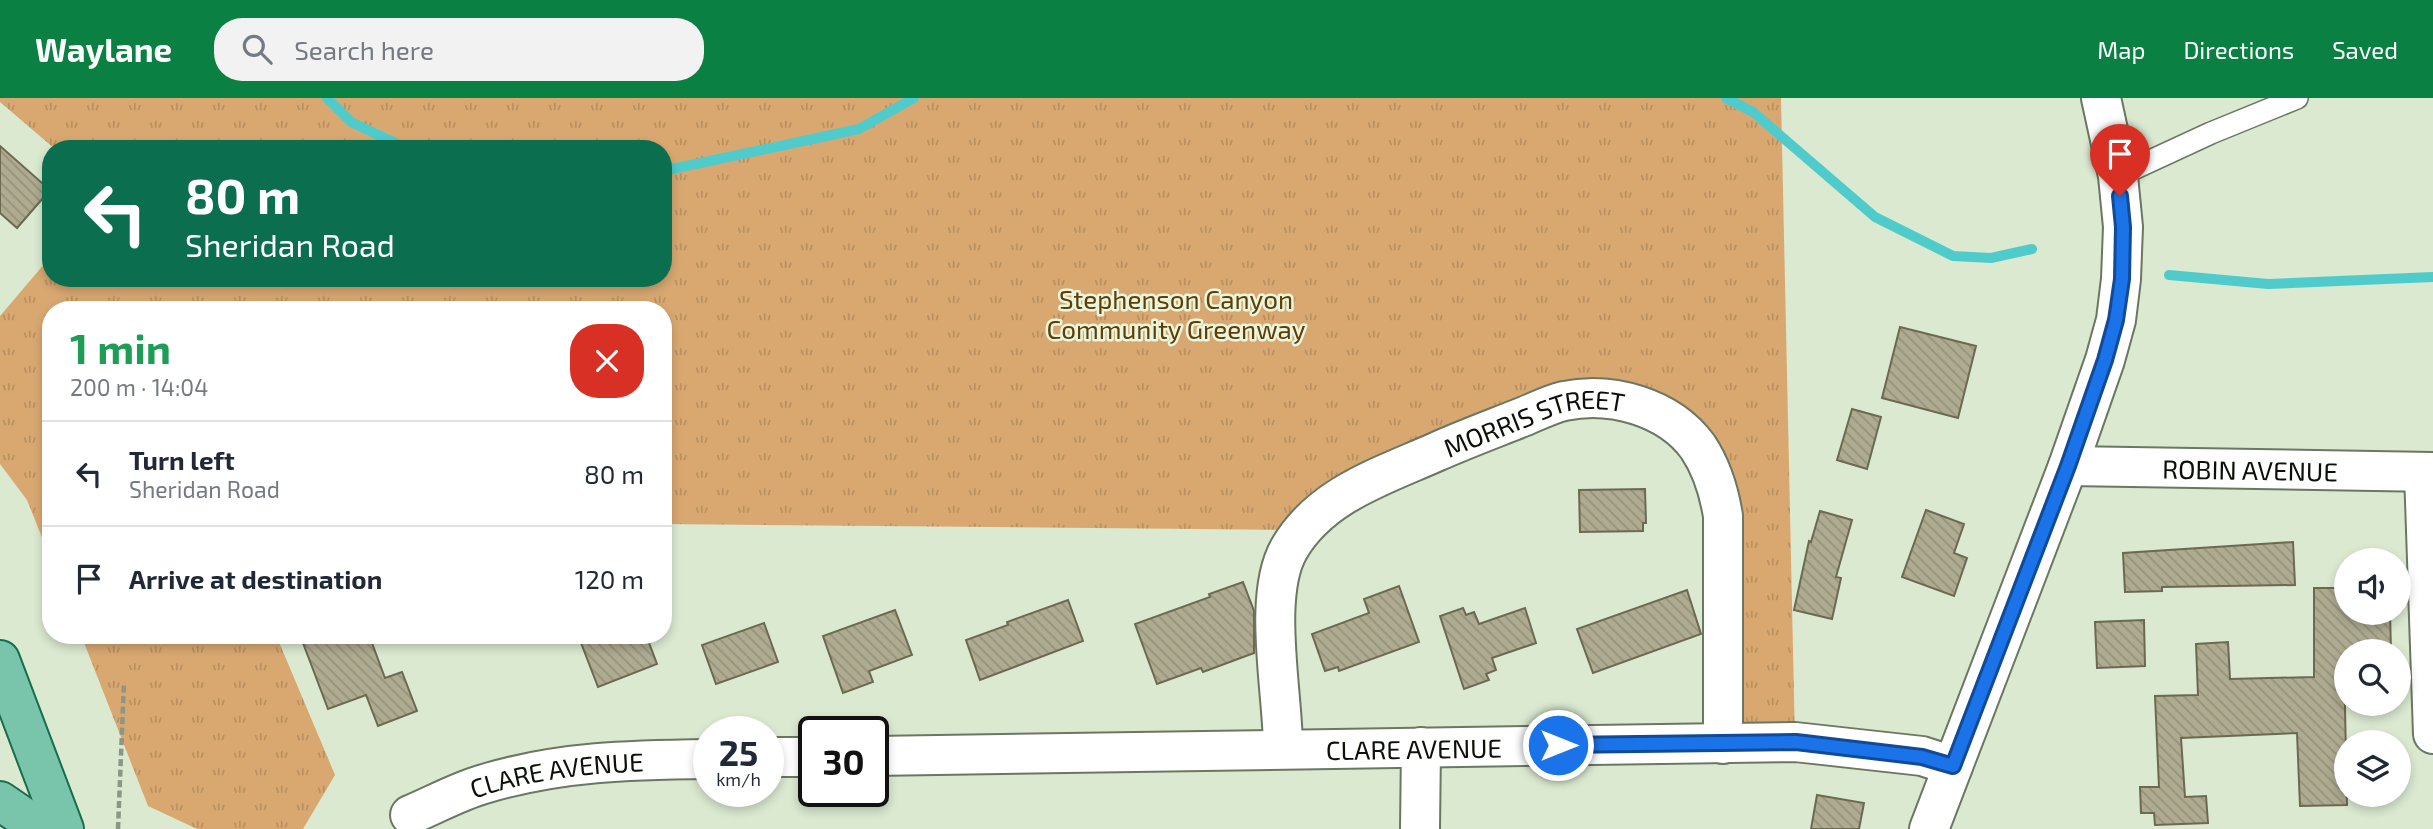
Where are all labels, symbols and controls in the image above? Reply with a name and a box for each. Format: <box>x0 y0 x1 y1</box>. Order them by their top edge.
search box <box>214 18 704 81</box>
text: Waylane <box>35 29 172 69</box>
icon: search <box>238 30 276 68</box>
text: Search here <box>294 34 434 65</box>
text: Map <box>2097 35 2145 64</box>
text: Directions <box>2183 35 2294 64</box>
text: Saved <box>2332 35 2398 64</box>
pin <box>2090 124 2150 196</box>
icon: arrive <box>2101 135 2139 173</box>
text: 80 m <box>185 165 300 224</box>
icon: left <box>70 168 161 259</box>
text: Sheridan Road <box>185 225 395 263</box>
park label: Stephenson Canyon Community Greenway <box>1046 283 1306 344</box>
text: 1 min <box>70 322 171 372</box>
button: close <box>570 324 644 398</box>
text: 200 m · 14:04 <box>70 373 208 401</box>
street label: MORRIS STREET <box>1439 382 1627 462</box>
text: Turn left <box>129 444 235 475</box>
street label: ROBIN AVENUE <box>2162 452 2338 486</box>
icon: left <box>70 455 108 493</box>
text: 80 m <box>584 458 644 489</box>
text: Sheridan Road <box>129 475 280 503</box>
map controls <box>2334 548 2411 807</box>
button: sound <box>2334 548 2411 625</box>
icon: arrive <box>70 560 108 598</box>
text: Arrive at destination <box>129 563 382 594</box>
text: 120 m <box>575 563 644 594</box>
button: search <box>2334 639 2411 716</box>
position arrow <box>1521 708 1595 782</box>
speed limit sign: 30 <box>798 716 889 807</box>
button: layers <box>2334 730 2411 807</box>
text: 25 <box>719 731 758 773</box>
street label: CLARE AVENUE <box>1326 731 1502 765</box>
street label: CLARE AVENUE <box>466 745 644 803</box>
text: km/h <box>716 768 761 790</box>

